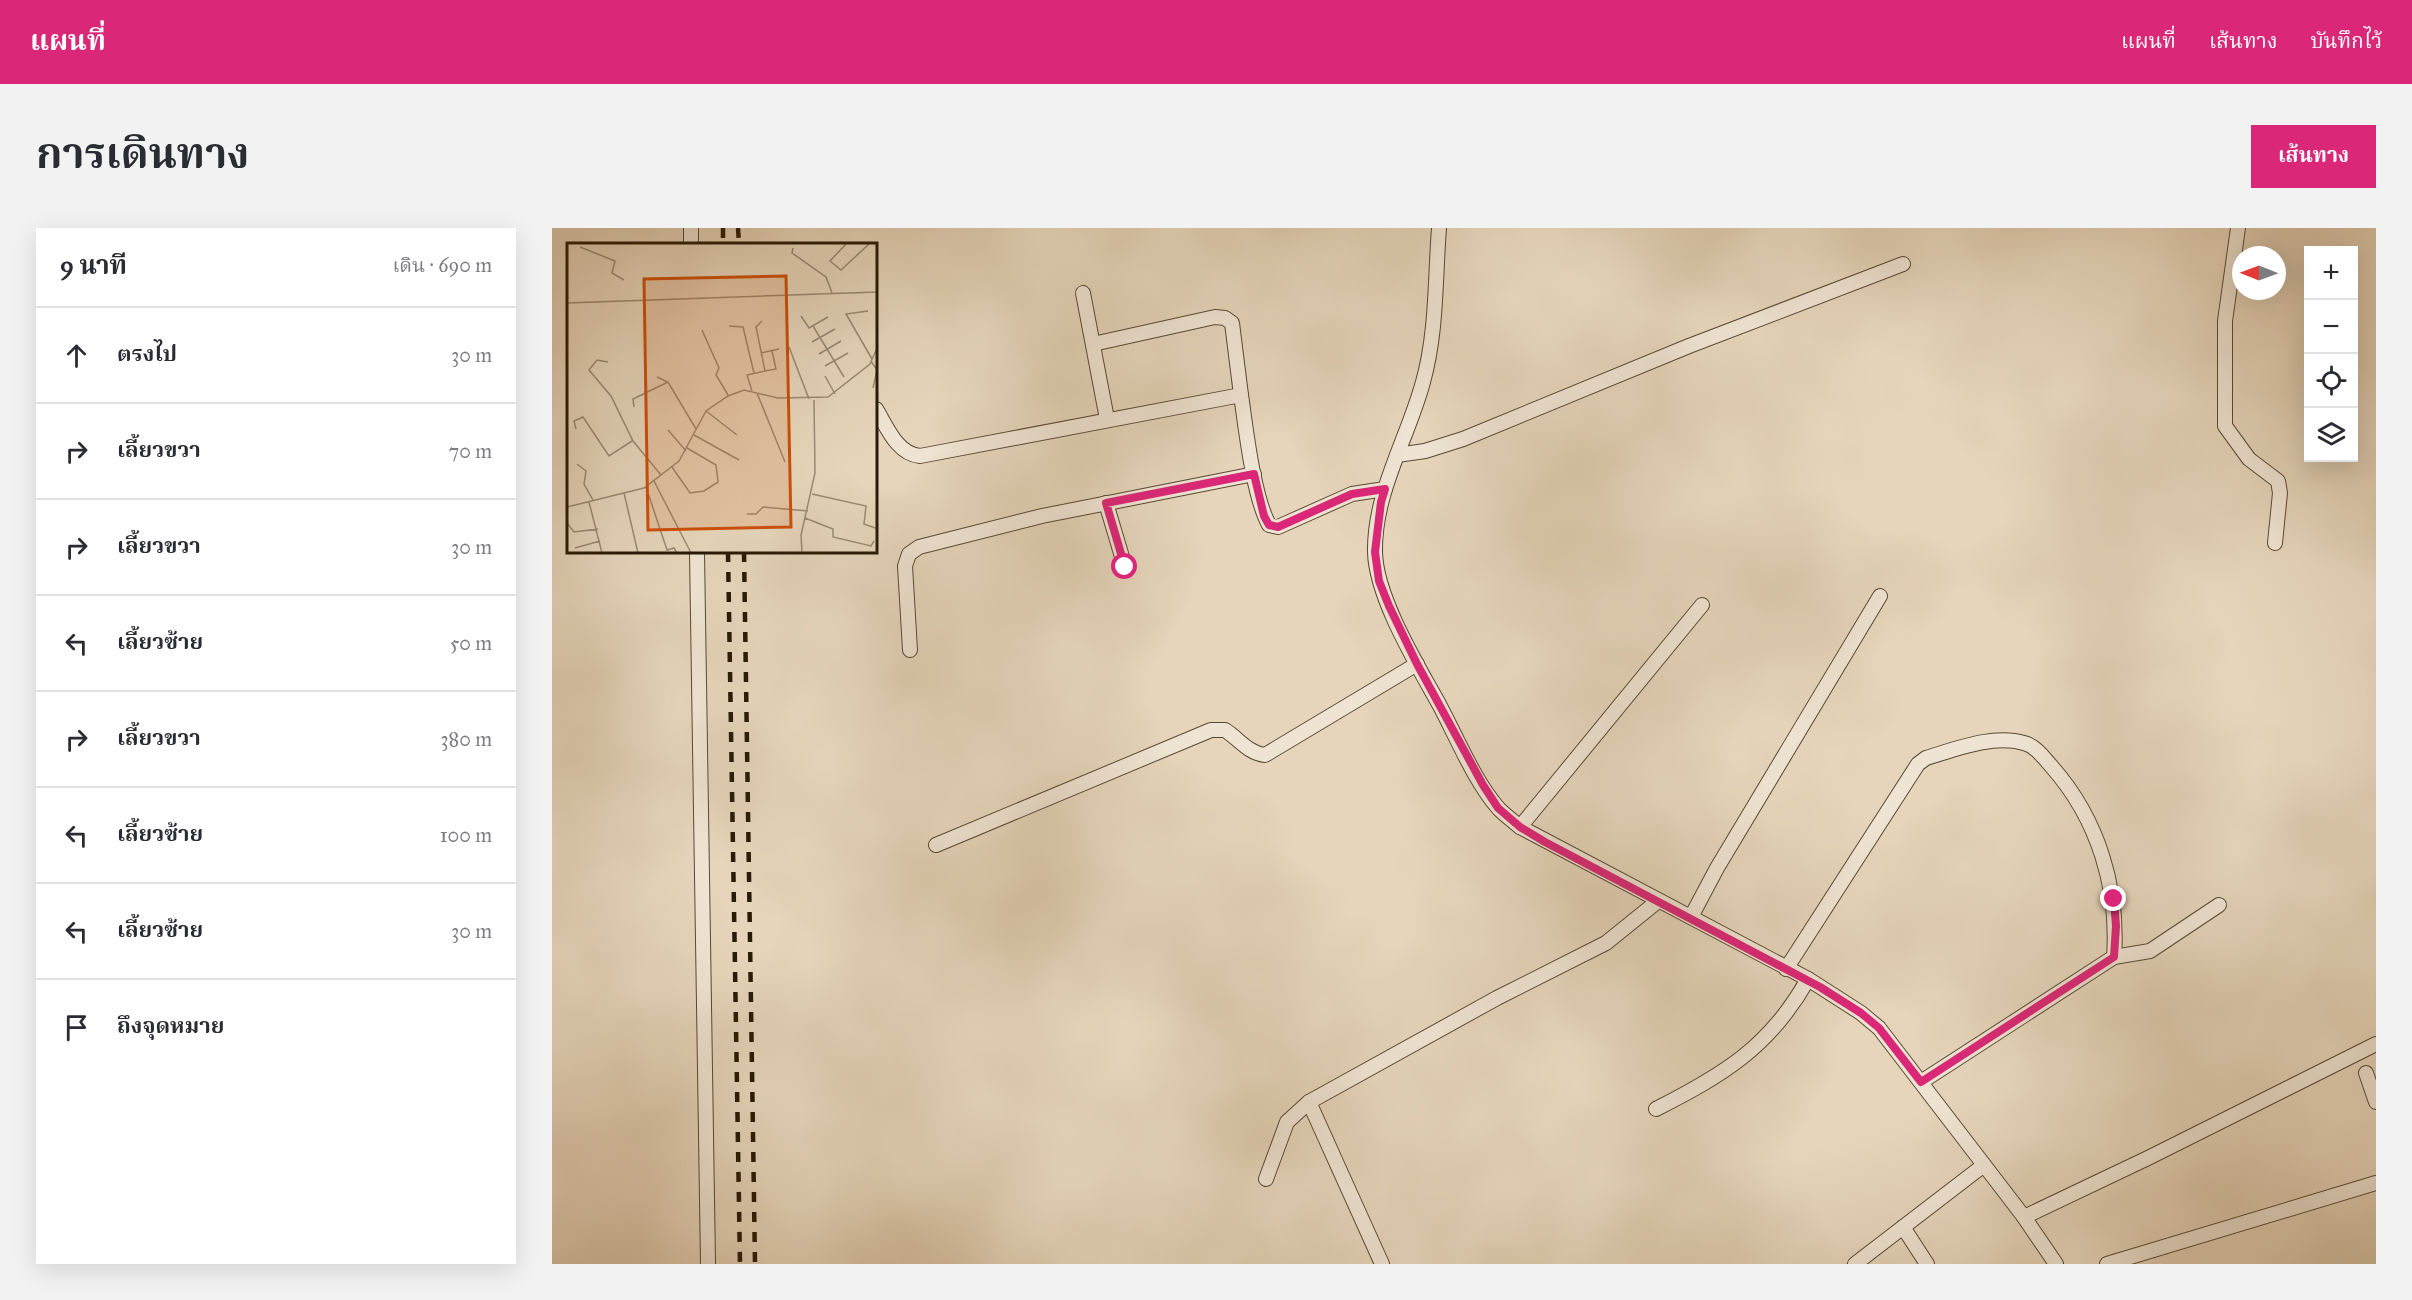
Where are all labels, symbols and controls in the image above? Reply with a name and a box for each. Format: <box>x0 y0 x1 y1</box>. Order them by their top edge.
text: แผนที่ <box>30 23 106 58</box>
text: แผนที่ <box>2121 28 2176 54</box>
text: เส้นทาง <box>2209 28 2277 54</box>
text: บันทึกไว้ <box>2310 28 2382 54</box>
button: เส้นทาง <box>2251 125 2376 188</box>
text: การเดินทาง <box>36 128 249 180</box>
inset map <box>567 243 878 554</box>
north arrow <box>2232 246 2286 300</box>
map controls <box>2304 246 2358 462</box>
button: + <box>2304 246 2358 300</box>
text: 9 นาที <box>60 249 127 281</box>
text: เดิน · 690 m <box>392 253 492 277</box>
button: − <box>2304 300 2358 354</box>
icon: ahead <box>60 339 93 372</box>
text: ตรงไป <box>117 340 177 367</box>
text: 30 m <box>451 343 492 367</box>
button: locate <box>2304 354 2358 408</box>
button: layers <box>2304 408 2358 462</box>
icon: right <box>60 435 93 468</box>
text: เลี้ยวขวา <box>117 436 201 463</box>
text: 70 m <box>449 439 492 463</box>
icon: right <box>60 531 93 564</box>
text: เลี้ยวขวา <box>117 532 201 559</box>
text: 30 m <box>451 535 492 559</box>
route start <box>1111 553 1137 579</box>
icon: left <box>60 627 93 660</box>
text: เลี้ยวซ้าย <box>117 628 203 655</box>
text: 50 m <box>450 631 492 655</box>
icon: right <box>60 723 93 756</box>
text: เลี้ยวขวา <box>117 724 201 751</box>
text: 380 m <box>441 727 492 751</box>
icon: left <box>60 819 93 852</box>
text: เลี้ยวซ้าย <box>117 820 203 847</box>
text: 100 m <box>440 823 492 847</box>
route end <box>2100 885 2126 911</box>
icon: left <box>60 915 93 948</box>
text: เลี้ยวซ้าย <box>117 916 203 943</box>
text: 30 m <box>451 919 492 943</box>
icon: arrive <box>60 1011 93 1044</box>
text: ถึงจุดหมาย <box>117 1012 224 1039</box>

